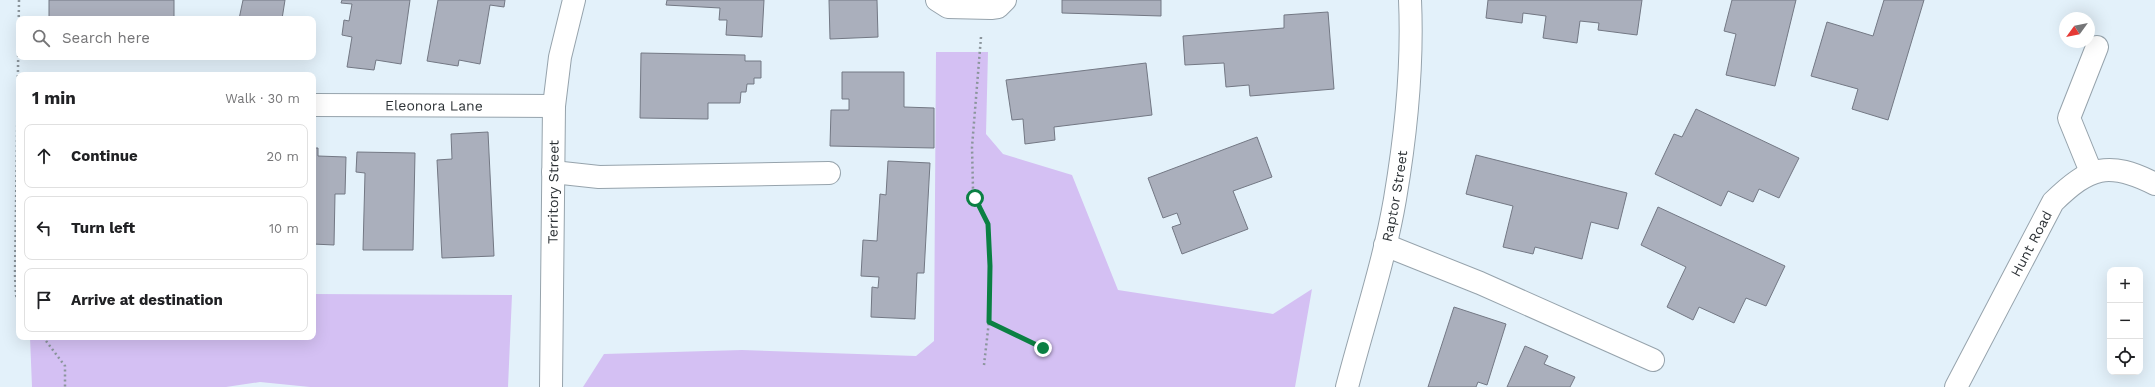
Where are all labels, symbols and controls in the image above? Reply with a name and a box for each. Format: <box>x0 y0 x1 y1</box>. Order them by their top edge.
north arrow <box>2059 12 2095 48</box>
search box <box>16 16 316 60</box>
icon: search <box>30 27 52 49</box>
text: Search here <box>62 29 150 47</box>
text: 1 min <box>32 88 76 108</box>
text: Walk · 30 m <box>225 91 300 106</box>
street label: Eleonora Lane <box>385 97 483 114</box>
street label: Territory Street <box>545 140 562 244</box>
icon: ahead <box>33 145 55 167</box>
text: Continue <box>71 147 138 165</box>
text: 20 m <box>267 149 299 164</box>
street label: Raptor Street <box>1379 149 1410 243</box>
route start <box>966 189 984 207</box>
street label: Hunt Road <box>2007 208 2055 279</box>
icon: left <box>33 217 55 239</box>
text: Turn left <box>71 219 135 237</box>
text: 10 m <box>269 221 299 236</box>
map controls <box>2107 267 2143 375</box>
button: + <box>2107 267 2143 303</box>
icon: arrive <box>33 289 55 311</box>
text: Arrive at destination <box>71 291 223 309</box>
button: − <box>2107 303 2143 339</box>
route end <box>1034 339 1052 357</box>
button: locate <box>2107 339 2143 375</box>

